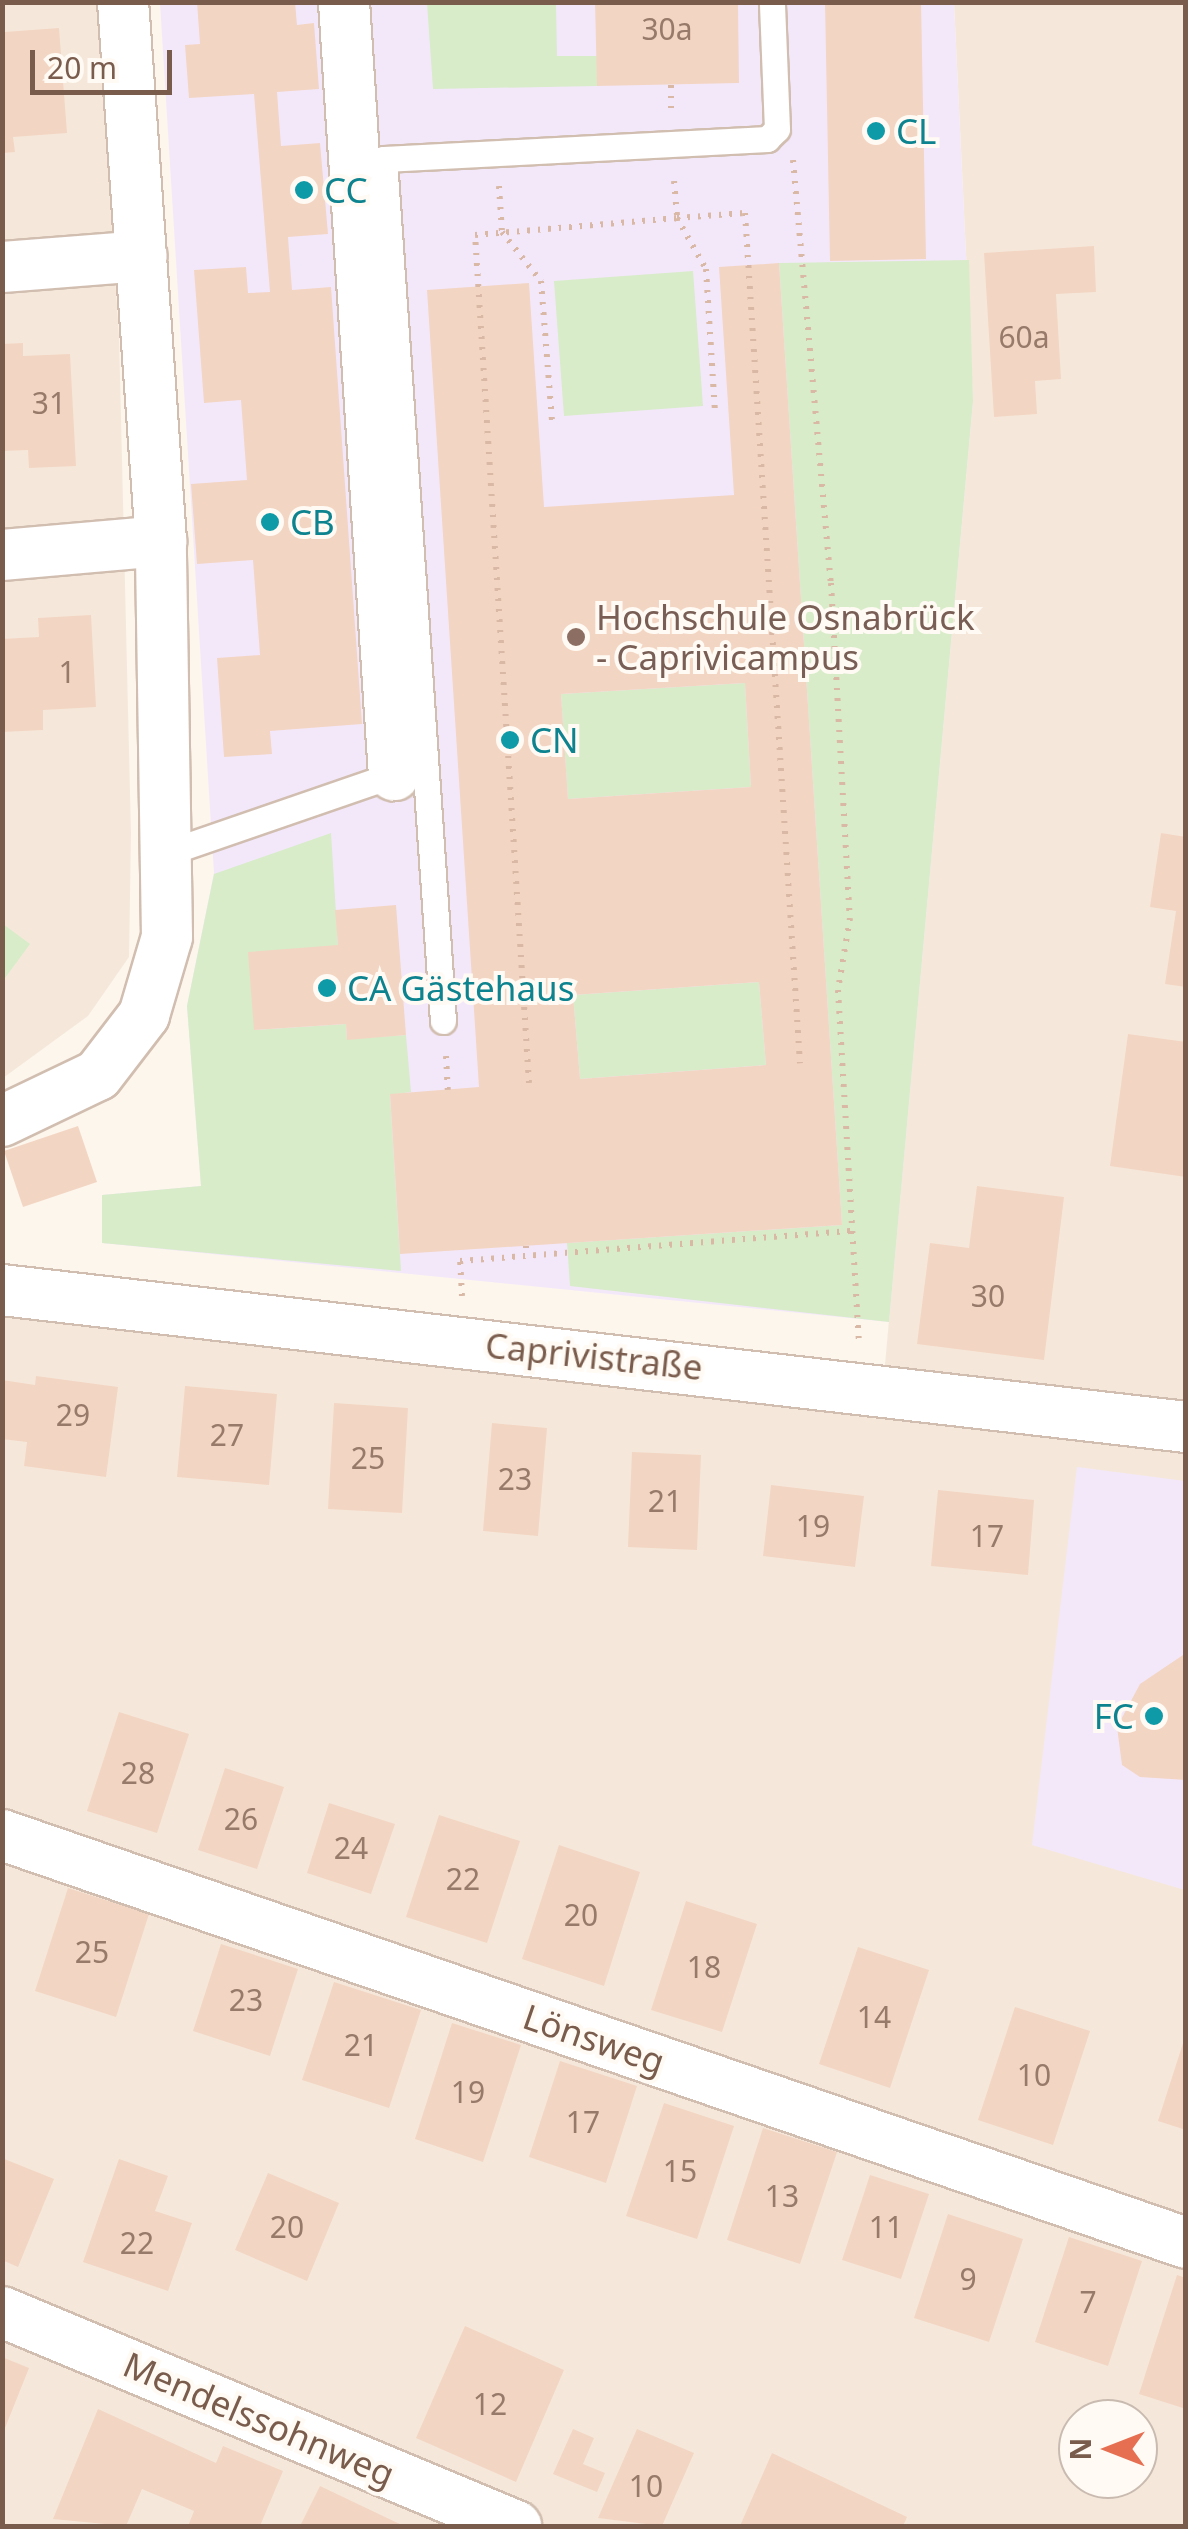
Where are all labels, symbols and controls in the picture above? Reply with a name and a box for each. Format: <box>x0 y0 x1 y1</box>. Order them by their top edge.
house number: 30a <box>641 11 693 47</box>
scale bar <box>35 30 178 92</box>
text: 20 m <box>47 47 117 88</box>
place label: CL <box>896 110 936 152</box>
marker: CL <box>865 120 887 142</box>
place label: CC <box>324 169 368 211</box>
marker: CC <box>293 179 315 201</box>
house number: 60a <box>998 319 1050 355</box>
house number: 31 <box>32 385 66 421</box>
place label: CB <box>290 501 335 543</box>
marker: CB <box>259 511 281 533</box>
place label: Hochschule Osnabrück - Caprivicampus <box>596 596 975 678</box>
marker: Hochschule Osnabrück - Caprivicampus <box>565 626 587 648</box>
house number: 1 <box>58 654 76 690</box>
place label: CN <box>530 719 579 761</box>
marker: CN <box>499 729 521 751</box>
place label: CA Gästehaus <box>347 967 574 1009</box>
marker: CA Gästehaus <box>316 977 338 999</box>
house number: 30 <box>971 1278 1005 1314</box>
street label: Caprivistraße <box>483 1324 705 1388</box>
house number: 29 <box>56 1397 90 1433</box>
house number: 27 <box>210 1417 244 1453</box>
house number: 25 <box>351 1440 385 1476</box>
house number: 23 <box>498 1461 532 1497</box>
house number: 21 <box>648 1483 682 1519</box>
house number: 19 <box>796 1508 830 1544</box>
house number: 17 <box>970 1518 1004 1554</box>
place label: FC <box>1094 1695 1134 1737</box>
marker: FC <box>1143 1705 1165 1727</box>
house number: 28 <box>121 1755 155 1791</box>
house number: 26 <box>224 1801 258 1837</box>
house number: 24 <box>334 1830 368 1866</box>
house number: 22 <box>446 1861 480 1897</box>
house number: 20 <box>564 1897 598 1933</box>
house number: 25 <box>75 1934 109 1970</box>
house number: 18 <box>687 1949 721 1985</box>
house number: 23 <box>229 1982 263 2018</box>
street label: Lönsweg <box>518 1995 670 2083</box>
house number: 14 <box>857 1999 891 2035</box>
house number: 21 <box>344 2027 378 2063</box>
house number: 10 <box>1017 2057 1051 2093</box>
house number: 19 <box>451 2074 485 2110</box>
house number: 17 <box>566 2104 600 2140</box>
house number: 15 <box>663 2153 697 2189</box>
house number: 13 <box>765 2178 799 2214</box>
house number: 20 <box>270 2209 304 2245</box>
house number: 11 <box>869 2209 903 2245</box>
house number: 22 <box>120 2225 154 2261</box>
house number: 9 <box>959 2261 977 2297</box>
house number: 7 <box>1079 2284 1097 2320</box>
street label: Mendelssohnweg <box>117 2343 401 2495</box>
house number: 12 <box>473 2386 507 2422</box>
north arrow <box>1058 2399 1158 2499</box>
text: N <box>1061 2438 1099 2460</box>
house number: 10 <box>629 2468 663 2504</box>

